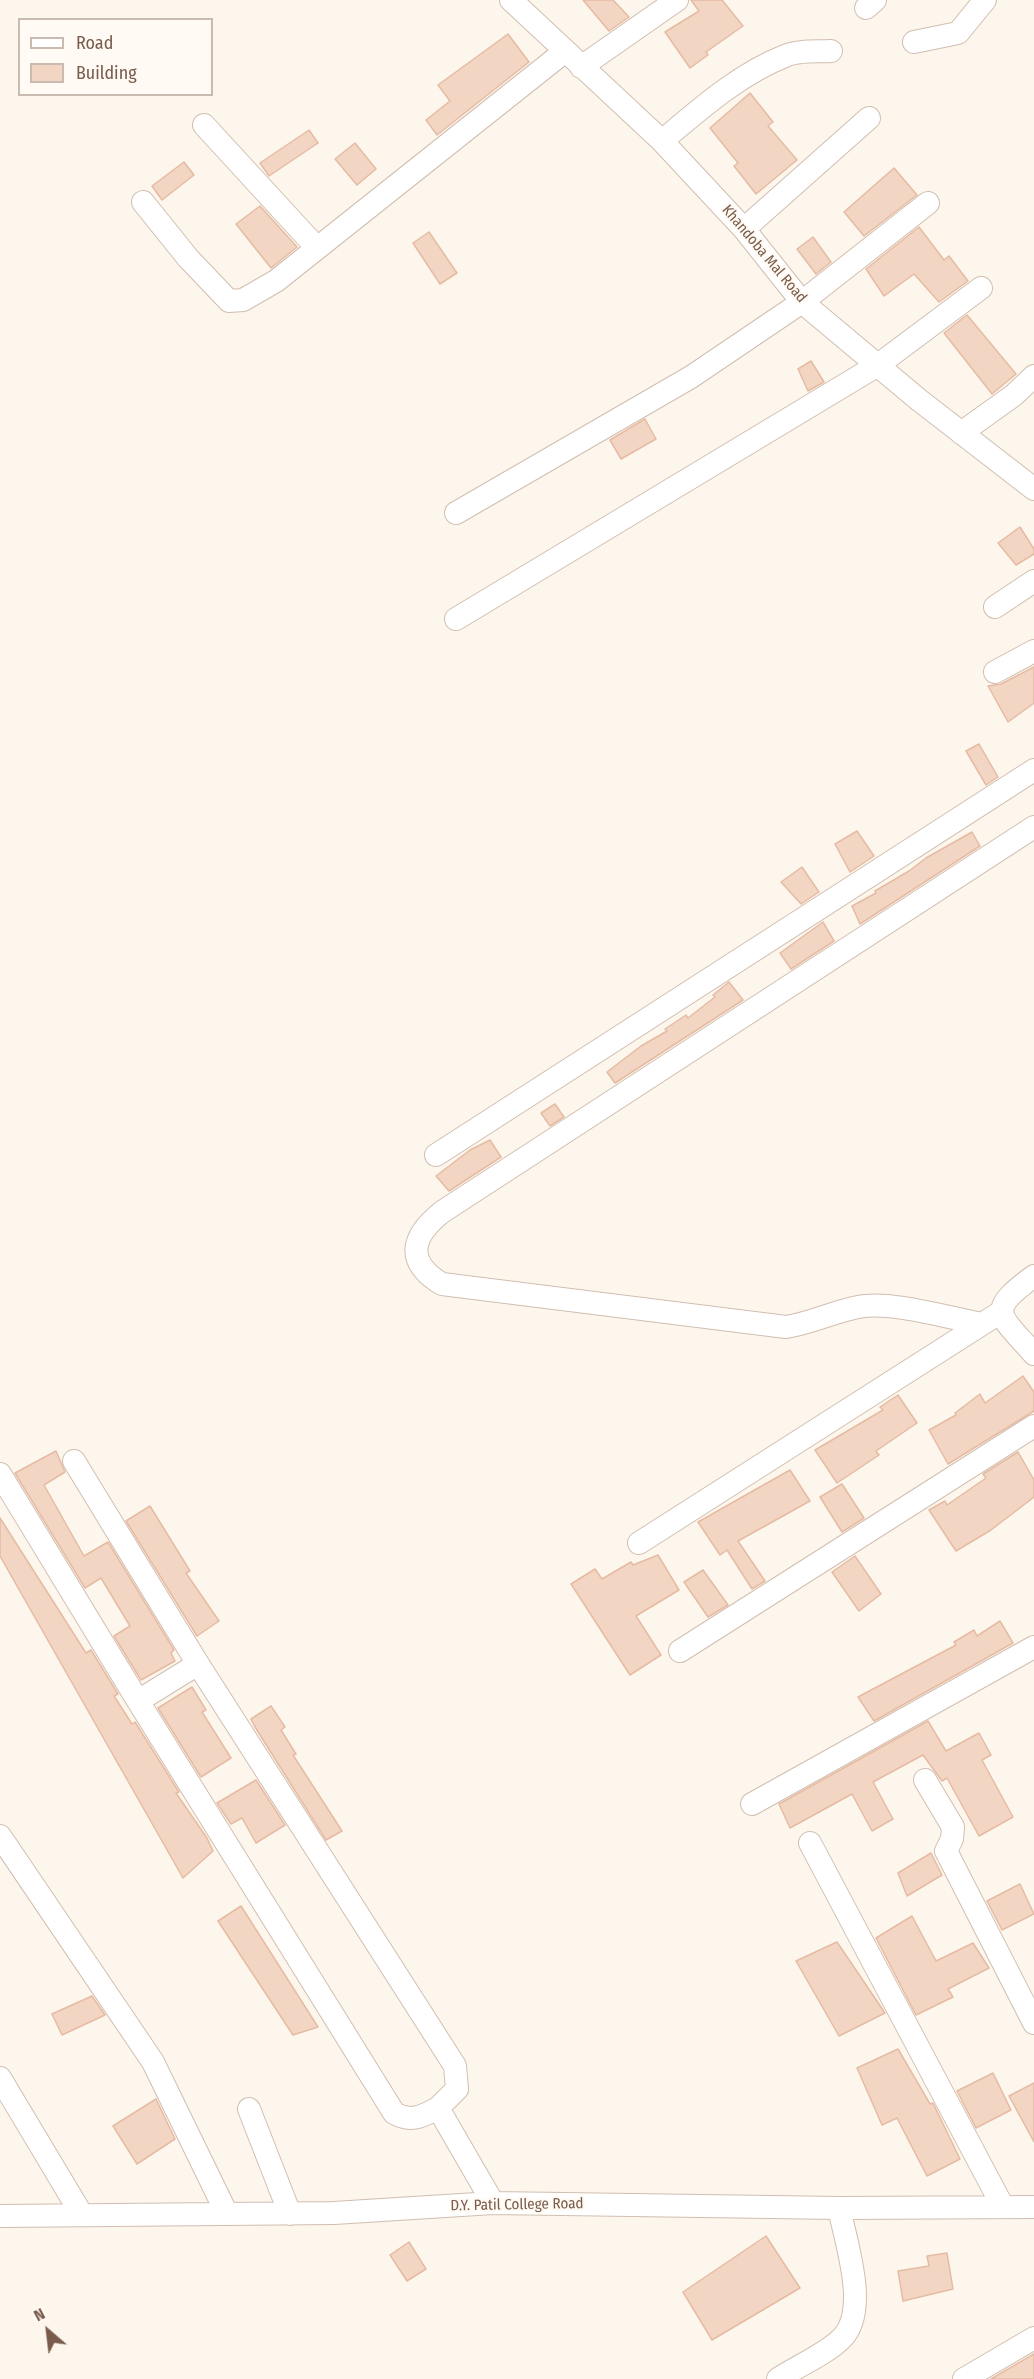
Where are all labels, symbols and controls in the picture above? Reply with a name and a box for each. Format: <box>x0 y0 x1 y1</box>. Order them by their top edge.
legend <box>18 18 213 96</box>
text: Road <box>76 32 113 54</box>
text: Building <box>76 62 137 84</box>
street label: Khandoba Mal Road <box>718 201 810 307</box>
street label: D.Y. Patil College Road <box>450 2195 584 2215</box>
north arrow <box>18 2301 78 2361</box>
text: N <box>31 2304 48 2325</box>

